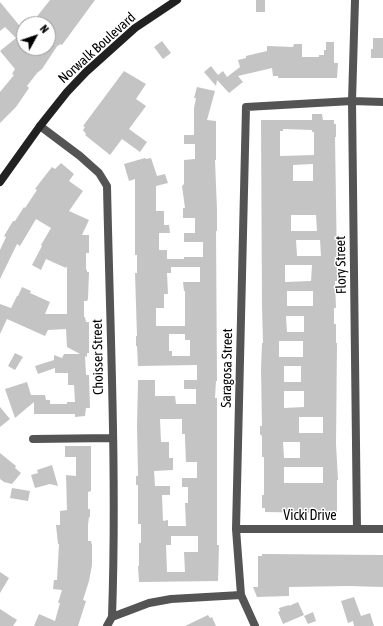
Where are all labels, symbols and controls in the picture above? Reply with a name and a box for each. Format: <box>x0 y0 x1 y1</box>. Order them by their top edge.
street label: Norwalk Boulevard <box>55 9 139 87</box>
north arrow <box>16 16 56 56</box>
text: N <box>38 23 51 35</box>
street label: Flory Street <box>332 236 350 294</box>
street label: Choisser Street <box>89 319 107 395</box>
street label: Saragosa Street <box>218 328 236 408</box>
street label: Vicki Drive <box>283 508 337 524</box>

